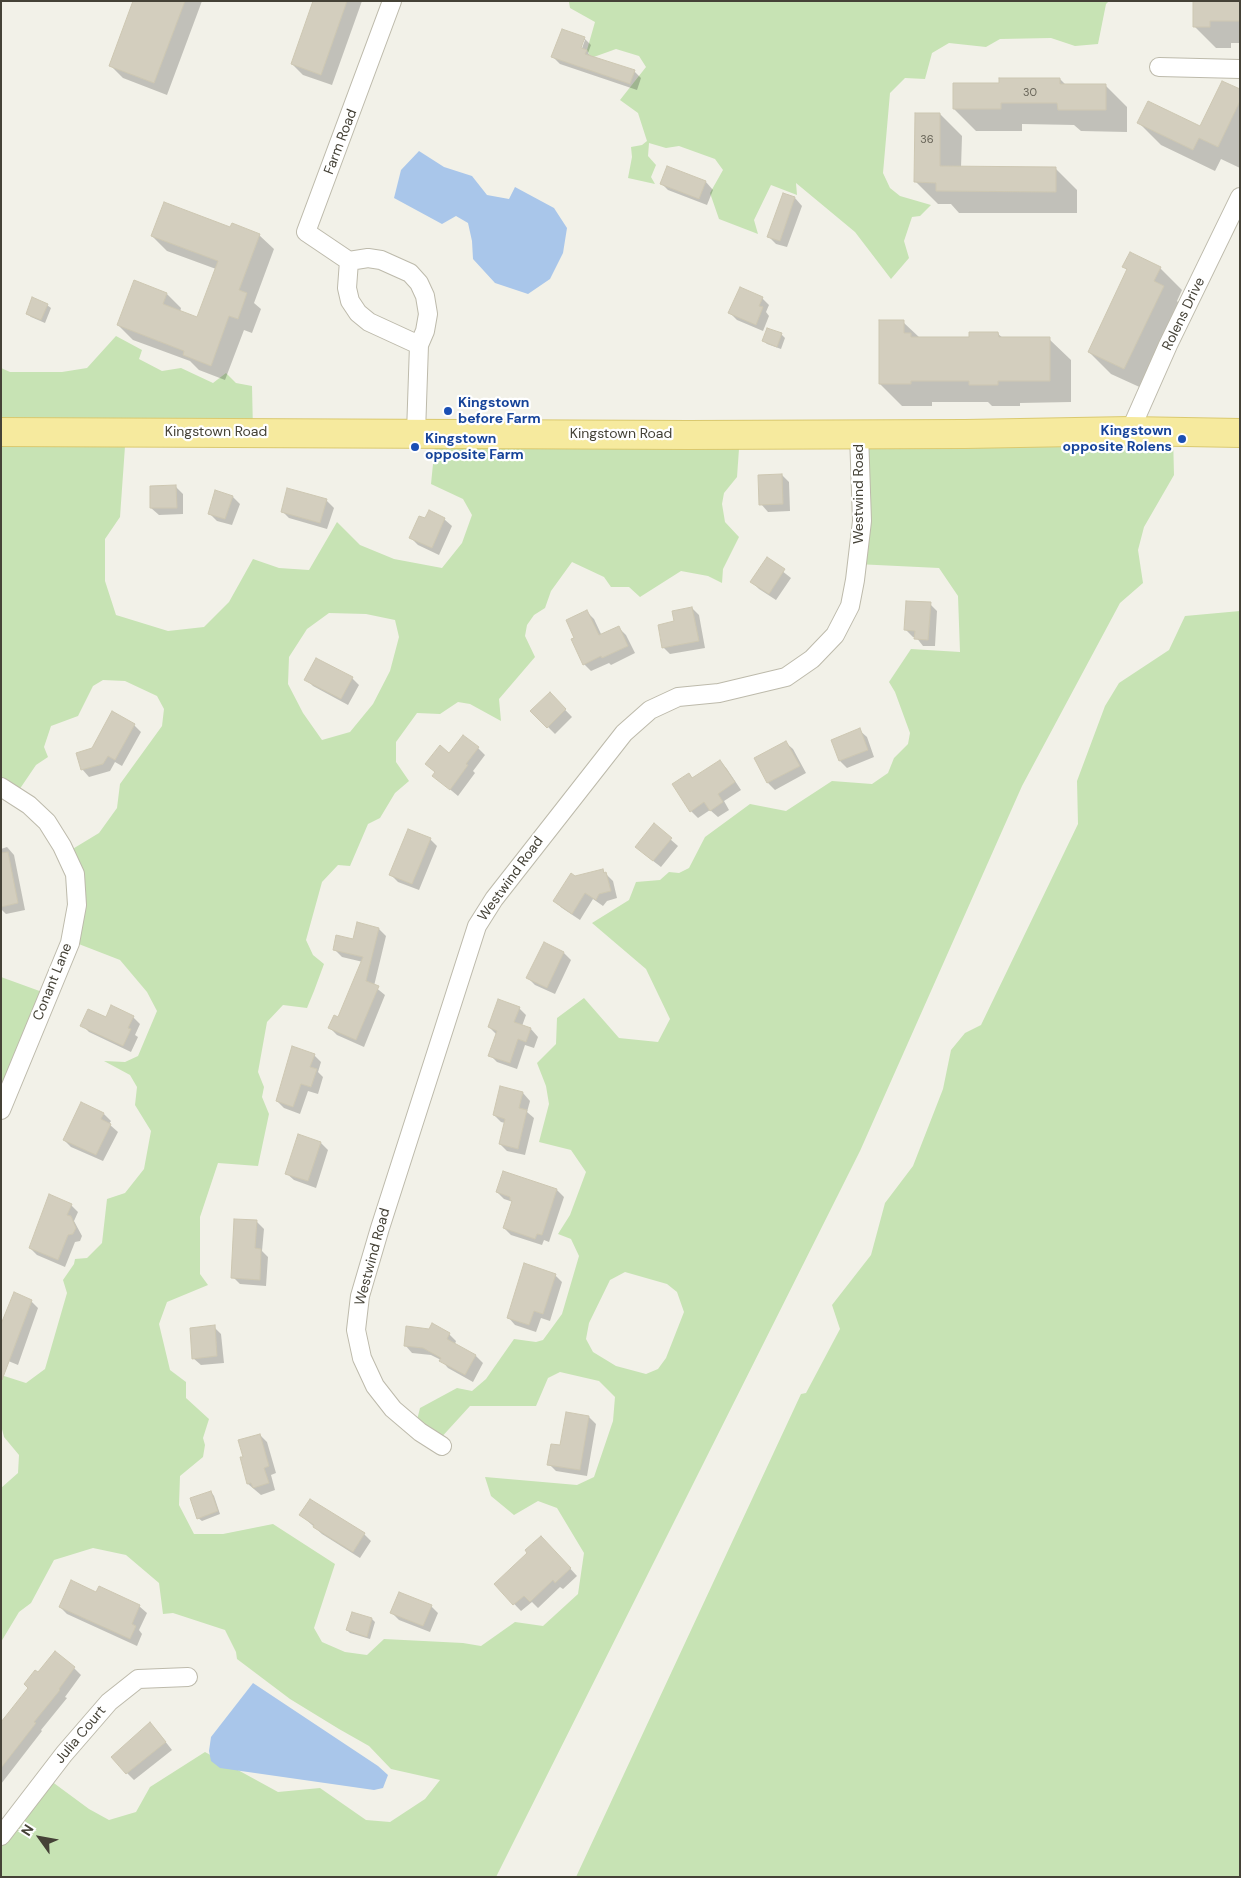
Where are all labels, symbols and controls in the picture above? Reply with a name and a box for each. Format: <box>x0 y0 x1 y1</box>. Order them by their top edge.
house number: 30 <box>1023 86 1037 100</box>
street label: Farm Road <box>321 107 361 177</box>
house number: 36 <box>920 133 934 147</box>
street label: Rolens Drive <box>1159 275 1209 353</box>
place label: Kingstown before Farm <box>458 395 541 428</box>
marker: Kingstown before Farm <box>442 405 454 417</box>
place label: Kingstown opposite Rolens <box>1062 423 1172 456</box>
street label: Kingstown Road <box>165 424 267 440</box>
street label: Kingstown Road <box>570 426 672 442</box>
place label: Kingstown opposite Farm <box>425 431 524 464</box>
marker: Kingstown opposite Rolens <box>1176 433 1188 445</box>
marker: Kingstown opposite Farm <box>409 441 421 453</box>
street label: Westwind Road <box>851 444 867 544</box>
street label: Westwind Road <box>475 834 547 924</box>
street label: Conant Lane <box>30 941 76 1023</box>
street label: Westwind Road <box>352 1206 394 1308</box>
street label: Julia Court <box>52 1703 110 1767</box>
north arrow <box>15 1813 65 1863</box>
text: N <box>17 1821 38 1839</box>

